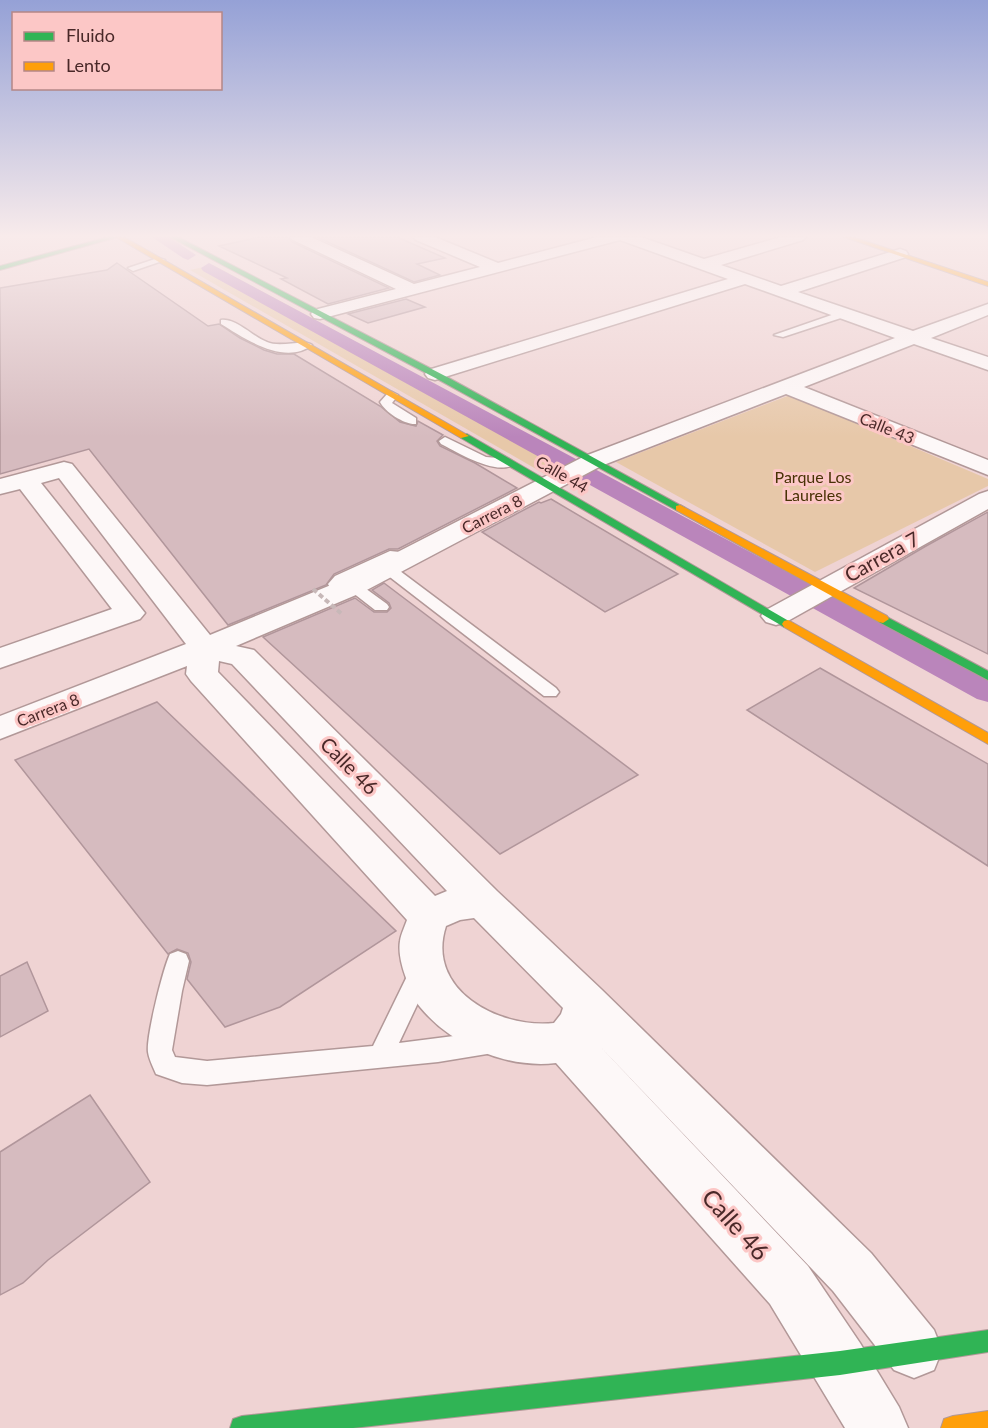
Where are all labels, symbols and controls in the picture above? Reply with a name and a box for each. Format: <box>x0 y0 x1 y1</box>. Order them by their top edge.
legend <box>12 12 222 90</box>
text: Fluido <box>66 24 115 46</box>
text: Lento <box>66 54 111 76</box>
street label: Calle 43 <box>857 408 917 447</box>
street label: Calle 44 <box>533 451 592 496</box>
park label: Parque Los Laureles <box>775 467 852 504</box>
street label: Carrera 8 <box>458 490 525 537</box>
street label: Carrera 7 <box>840 526 923 586</box>
street label: Carrera 8 <box>14 689 82 730</box>
street label: Calle 46 <box>316 731 384 799</box>
street label: Calle 46 <box>697 1182 776 1266</box>

